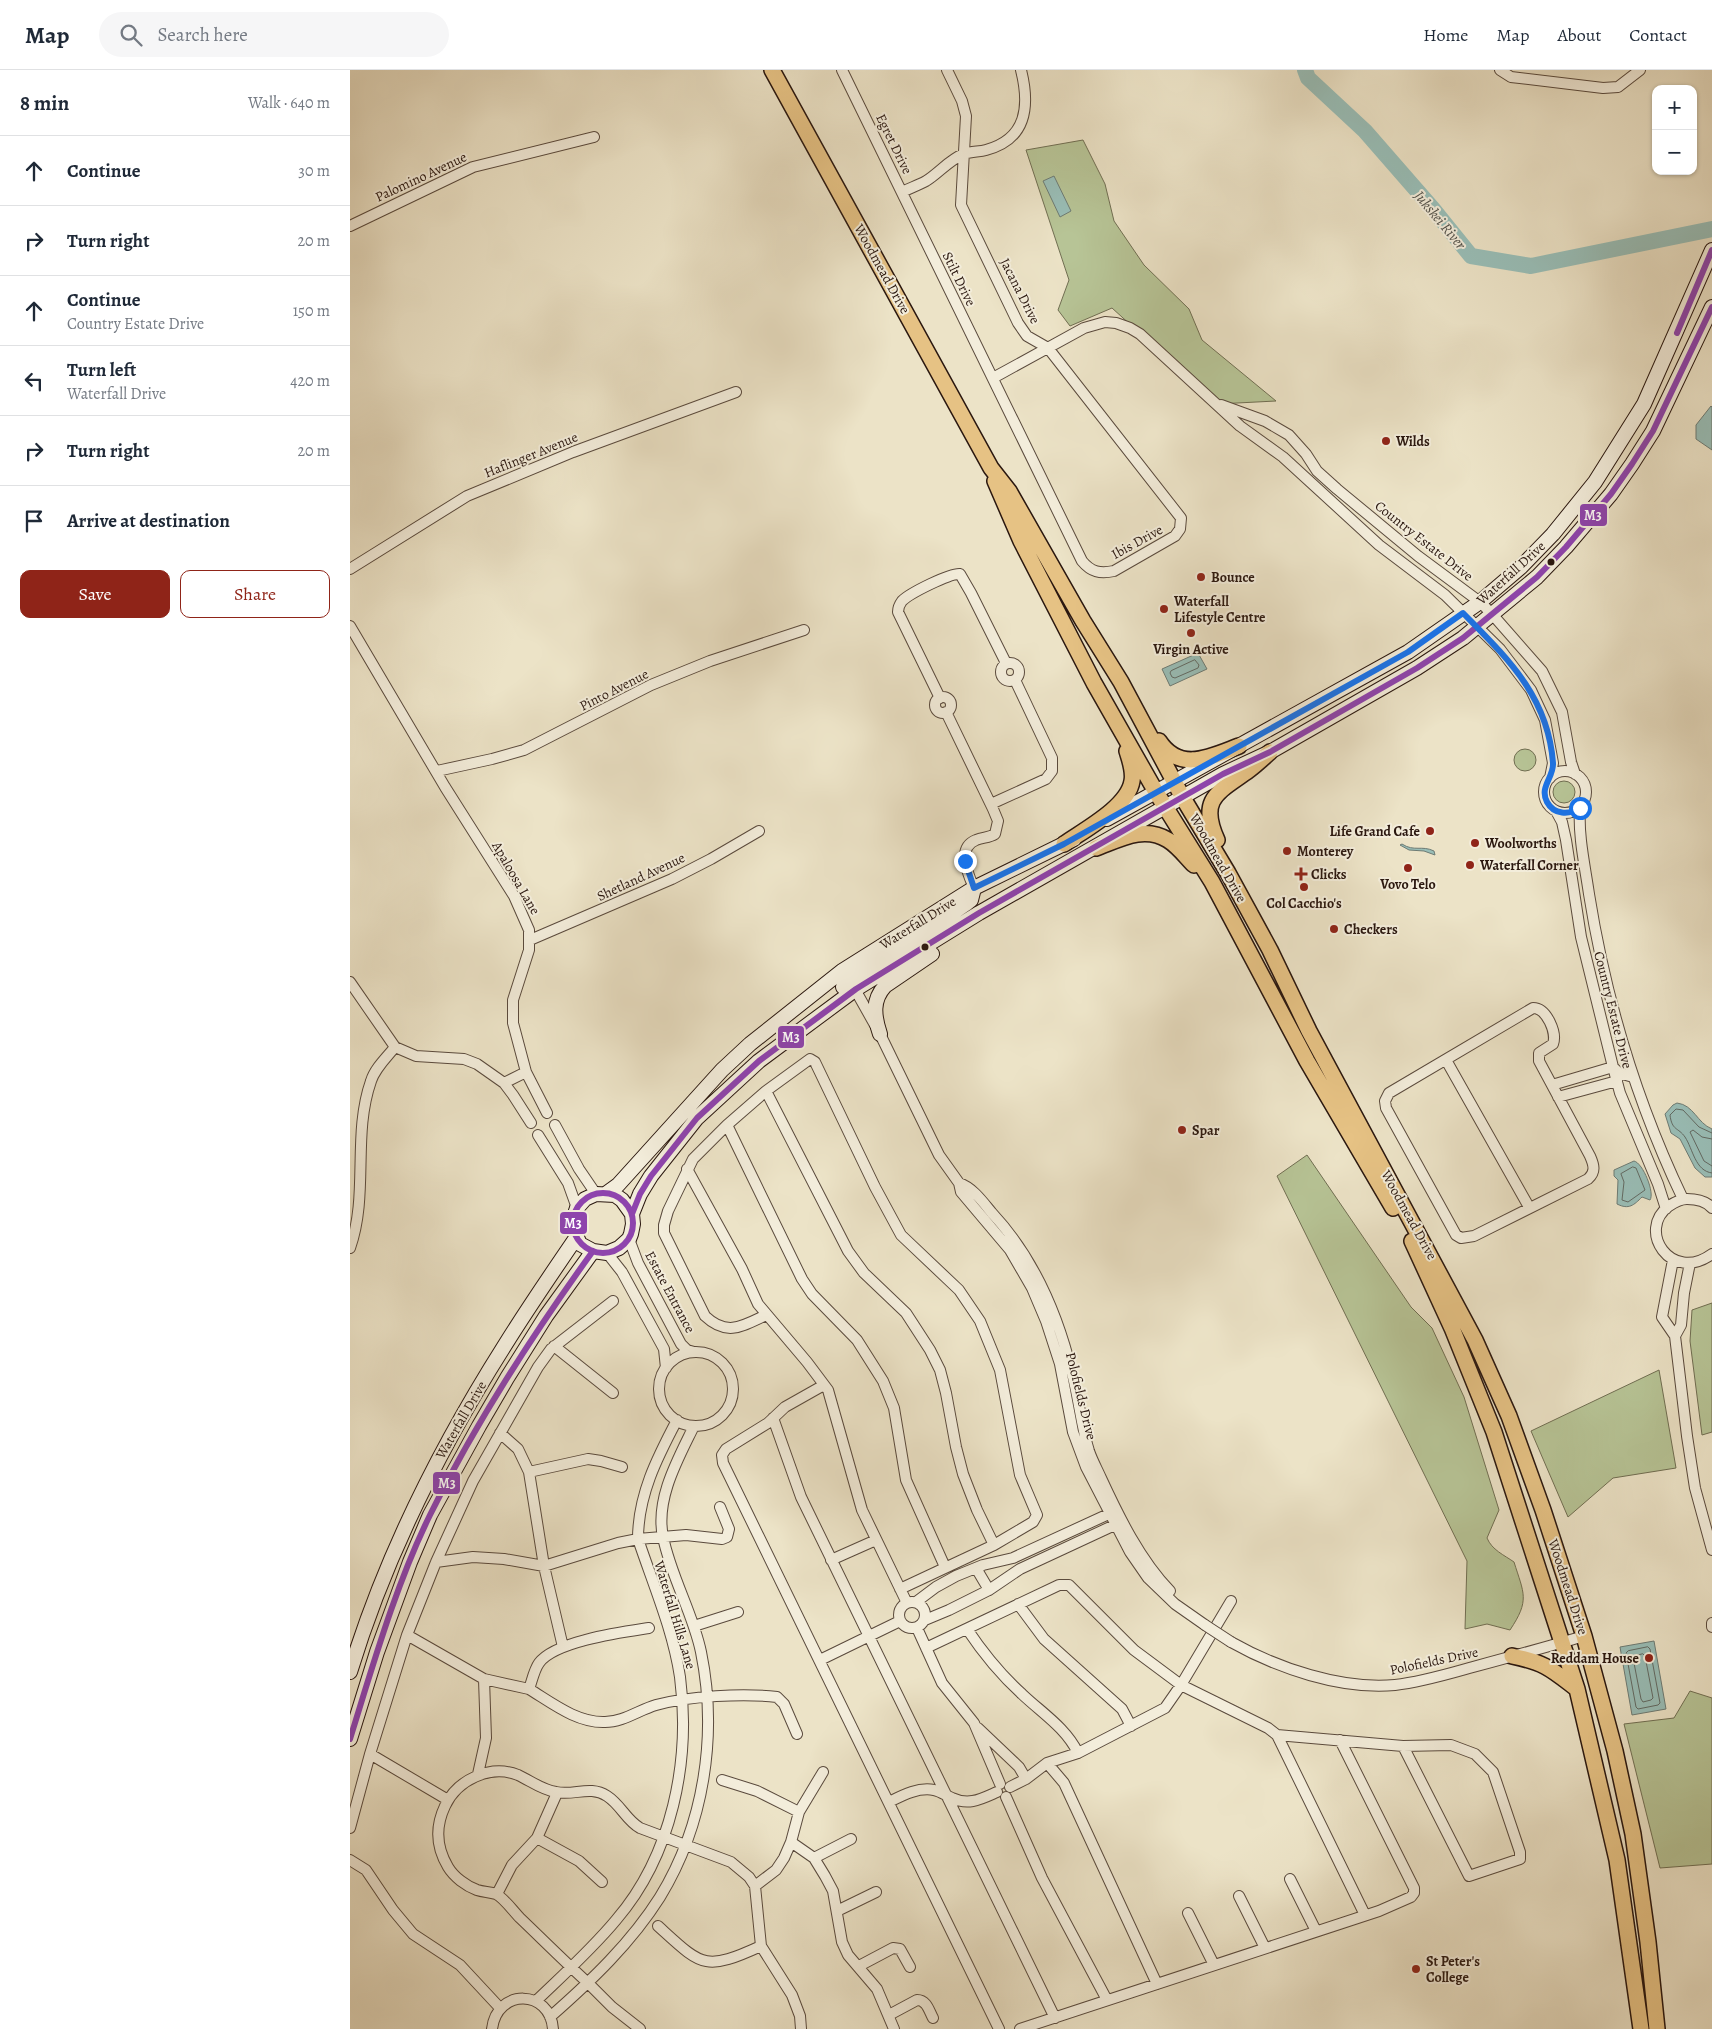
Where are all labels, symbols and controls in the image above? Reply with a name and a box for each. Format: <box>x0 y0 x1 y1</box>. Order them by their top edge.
search box <box>99 12 449 57</box>
text: Map <box>25 19 69 51</box>
icon: search <box>117 21 145 49</box>
text: Search here <box>157 22 248 48</box>
text: Home <box>1423 23 1468 47</box>
text: Map <box>1496 23 1529 47</box>
text: About <box>1557 23 1601 47</box>
text: Contact <box>1629 23 1687 47</box>
map controls <box>1652 85 1697 175</box>
button: + <box>1652 85 1697 130</box>
text: 8 min <box>20 89 69 117</box>
text: Walk · 640 m <box>248 92 330 114</box>
street label: Egret Drive <box>871 111 917 177</box>
button: − <box>1652 130 1697 175</box>
street label: Palomino Avenue <box>372 147 470 207</box>
icon: ahead <box>20 157 48 185</box>
text: Continue <box>67 158 141 184</box>
text: 30 m <box>298 160 330 182</box>
water label: Jukskei River <box>1409 186 1471 254</box>
street label: Woodmead Drive <box>849 220 914 317</box>
icon: right <box>20 227 48 255</box>
text: Turn right <box>67 228 149 254</box>
text: 20 m <box>297 230 330 252</box>
street label: Stilt Drive <box>938 249 980 309</box>
street label: Jacana Drive <box>995 255 1045 327</box>
text: Continue <box>67 287 141 313</box>
icon: ahead <box>20 297 48 325</box>
text: 150 m <box>293 300 330 322</box>
text: Country Estate Drive <box>67 313 204 335</box>
text: Turn left <box>67 357 136 383</box>
icon: left <box>20 367 48 395</box>
text: 420 m <box>290 370 330 392</box>
text: Waterfall Drive <box>67 383 166 405</box>
street label: Haflinger Avenue <box>481 428 581 482</box>
place label: Wilds <box>1395 432 1430 451</box>
marker: Wilds <box>1380 435 1392 447</box>
icon: right <box>20 437 48 465</box>
text: Turn right <box>67 438 149 464</box>
text: 20 m <box>297 440 330 462</box>
street label: Country Estate Drive <box>1371 497 1477 585</box>
line badge: M3 <box>1579 503 1608 527</box>
text: M3 <box>1584 506 1602 525</box>
icon: arrive <box>20 507 48 535</box>
text: Arrive at destination <box>67 508 230 534</box>
street label: Ibis Drive <box>1108 520 1166 564</box>
street label: Waterfall Drive <box>1472 537 1550 610</box>
unlabelled marker <box>1546 557 1556 567</box>
place label: Bounce <box>1211 568 1255 587</box>
button: Save <box>20 570 170 618</box>
button: Share <box>180 570 330 618</box>
marker: Bounce <box>1195 571 1207 583</box>
place label: Waterfall Lifestyle Centre <box>1173 592 1266 627</box>
marker: Waterfall Lifestyle Centre <box>1158 603 1170 615</box>
marker: Virgin Active <box>1185 627 1197 639</box>
place label: Virgin Active <box>1152 640 1229 659</box>
street label: Pinto Avenue <box>576 664 652 716</box>
route start <box>1569 797 1592 820</box>
street label: Woodmead Drive <box>1184 809 1251 906</box>
place label: Life Grand Cafe <box>1329 822 1421 841</box>
marker: Life Grand Cafe <box>1424 825 1436 837</box>
place label: Woolworths <box>1484 834 1557 853</box>
street label: Apaloosa Lane <box>487 837 545 918</box>
marker: Woolworths <box>1469 837 1481 849</box>
place label: Monterey <box>1297 842 1354 861</box>
marker: Monterey <box>1281 845 1293 857</box>
street label: Shetland Avenue <box>594 848 688 906</box>
route end <box>954 850 977 873</box>
place label: Waterfall Corner <box>1479 856 1579 875</box>
marker: Waterfall Corner <box>1464 859 1476 871</box>
marker: Vovo Telo <box>1402 862 1414 874</box>
place label: Clicks <box>1311 865 1347 884</box>
marker: Clicks <box>1295 868 1307 880</box>
place label: Vovo Telo <box>1379 875 1436 894</box>
marker: Col Cacchio's <box>1298 881 1310 893</box>
street label: Waterfall Drive <box>875 892 960 955</box>
place label: Col Cacchio's <box>1266 894 1342 913</box>
place label: Checkers <box>1344 920 1398 939</box>
marker: Checkers <box>1328 923 1340 935</box>
unlabelled marker <box>920 942 930 952</box>
street label: Country Estate Drive <box>1589 949 1637 1071</box>
line badge: M3 <box>777 1025 805 1049</box>
text: M3 <box>782 1028 800 1047</box>
place label: Spar <box>1192 1121 1220 1140</box>
marker: Spar <box>1176 1124 1188 1136</box>
street label: Woodmead Drive <box>1376 1166 1441 1263</box>
line badge: M3 <box>559 1211 588 1235</box>
text: M3 <box>564 1214 582 1233</box>
street label: Estate Entrance <box>640 1248 700 1336</box>
street label: Polofields Drive <box>1061 1350 1101 1442</box>
street label: Waterfall Drive <box>431 1378 491 1463</box>
line badge: M3 <box>432 1471 461 1495</box>
text: M3 <box>438 1474 456 1493</box>
street label: Woodmead Drive <box>1543 1536 1592 1637</box>
street label: Waterfall Hills Lane <box>649 1557 701 1672</box>
street label: Polofields Drive <box>1388 1642 1480 1680</box>
place label: Reddam House <box>1551 1649 1640 1668</box>
marker: Reddam House <box>1643 1652 1655 1664</box>
place label: St Peter's College <box>1426 1952 1480 1987</box>
marker: St Peter's College <box>1410 1963 1422 1975</box>

